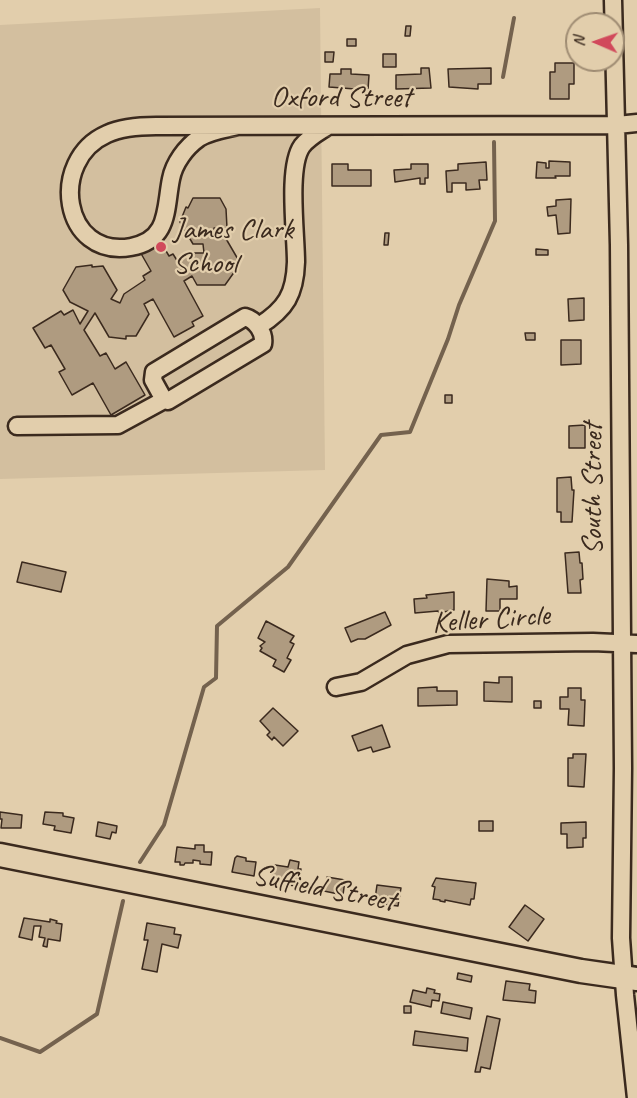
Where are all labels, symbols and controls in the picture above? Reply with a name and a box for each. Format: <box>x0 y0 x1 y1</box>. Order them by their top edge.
north arrow <box>565 12 625 72</box>
text: N <box>569 36 589 47</box>
street label: Oxford Street <box>271 80 411 116</box>
place label: James Clark School <box>173 212 293 282</box>
marker: James Clark School <box>154 240 168 254</box>
street label: South Street <box>575 423 611 555</box>
street label: Keller Circle <box>431 598 551 642</box>
street label: Suffield Street <box>250 858 398 920</box>

